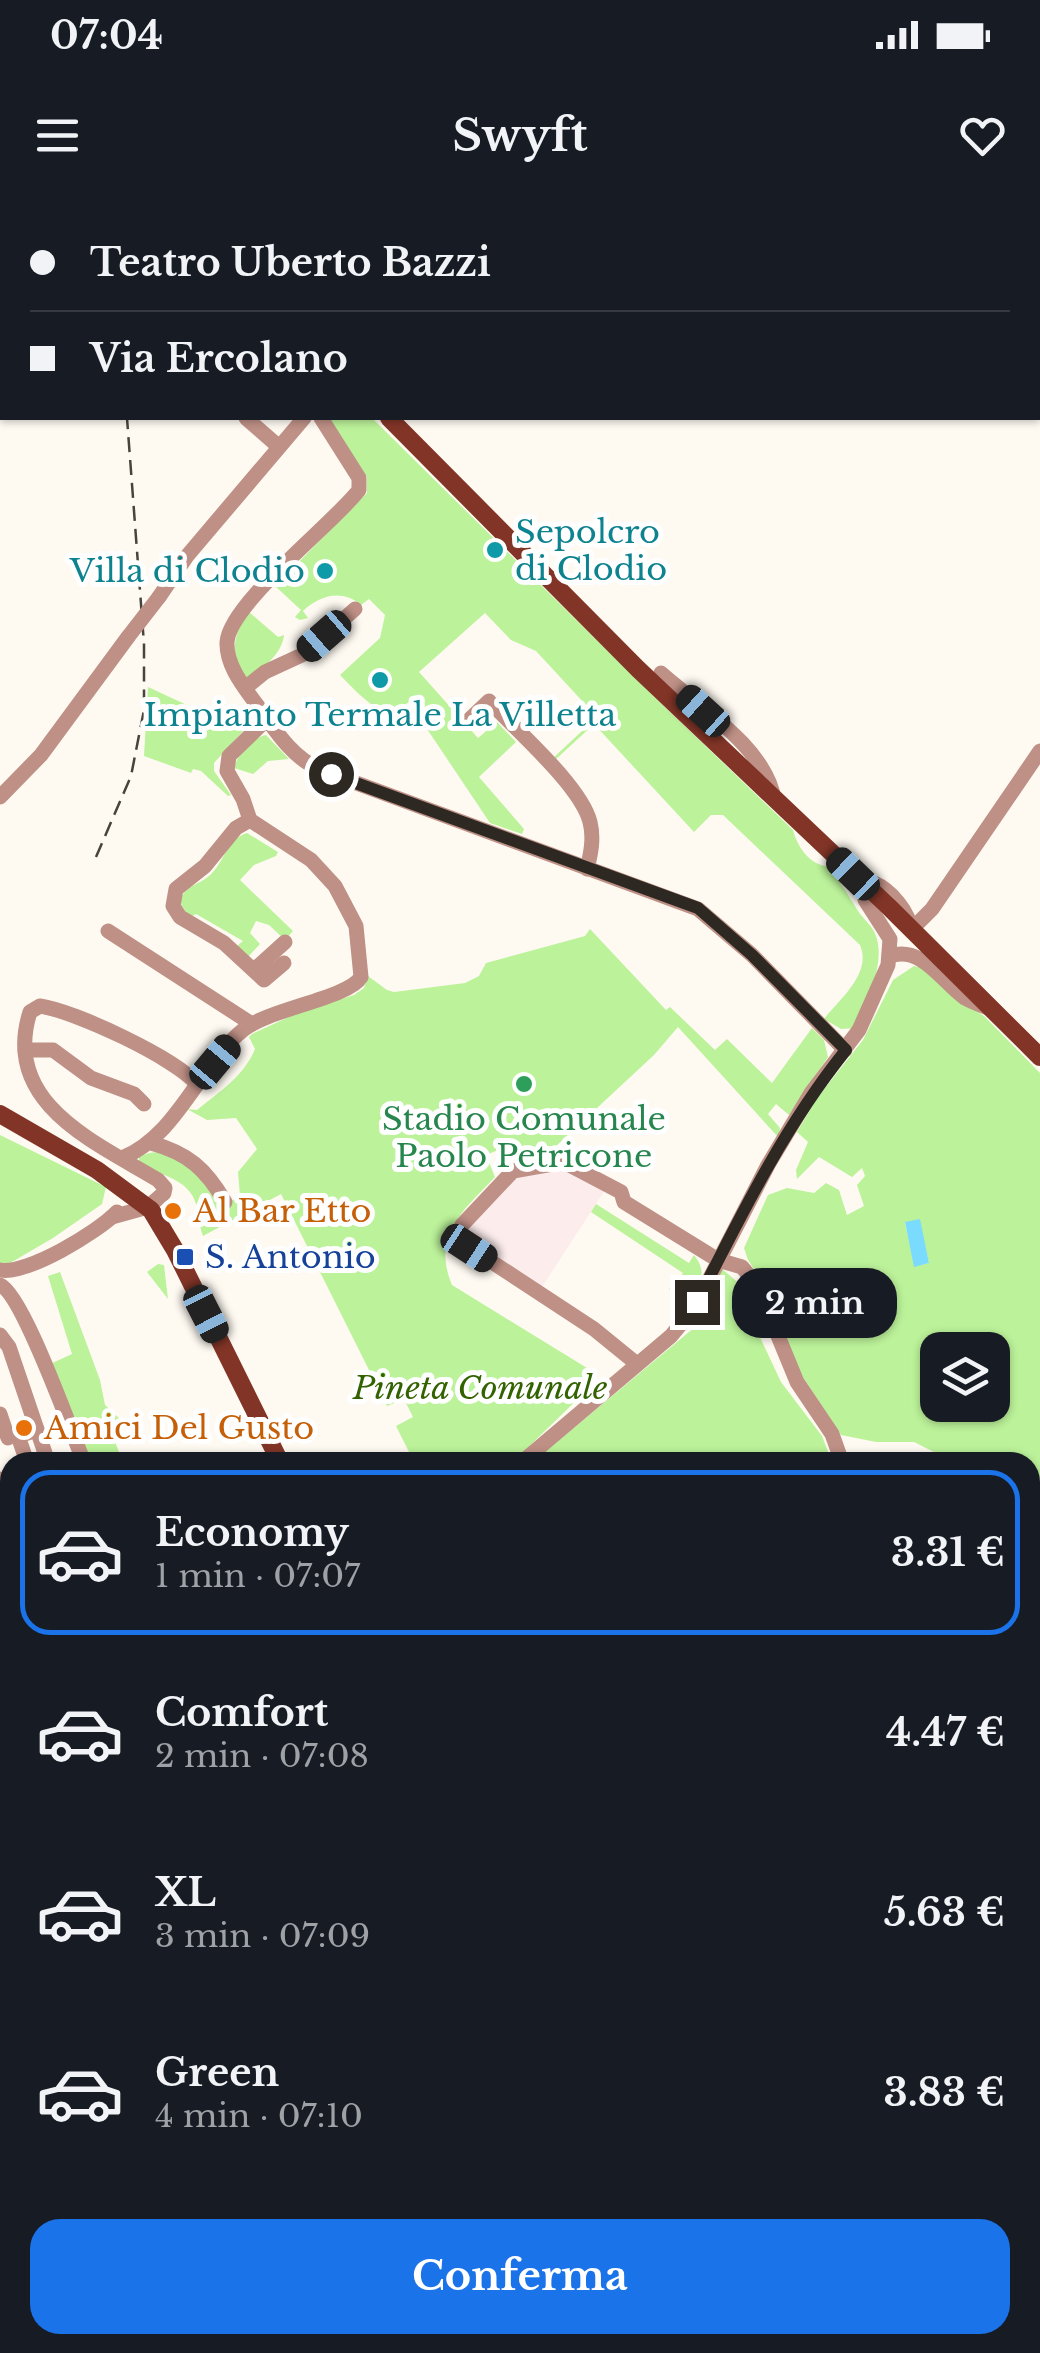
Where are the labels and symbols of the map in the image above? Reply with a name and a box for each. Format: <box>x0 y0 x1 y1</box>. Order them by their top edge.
place label: Sepolcro di Clodio <box>515 512 667 589</box>
marker: Sepolcro di Clodio <box>484 539 506 561</box>
place label: Villa di Clodio <box>69 551 305 591</box>
marker: Villa di Clodio <box>314 560 336 582</box>
car <box>292 605 356 667</box>
marker: Impianto Termale La Villetta <box>369 669 391 691</box>
car <box>671 680 735 742</box>
place label: Impianto Termale La Villetta <box>144 695 616 735</box>
route start <box>309 752 354 797</box>
car <box>821 842 885 906</box>
car <box>184 1029 246 1095</box>
marker: Stadio Comunale Paolo Petricone <box>513 1073 535 1095</box>
place label: Stadio Comunale Paolo Petricone <box>382 1099 666 1176</box>
place label: Al Bar Etto <box>192 1191 372 1231</box>
marker: Al Bar Etto <box>162 1200 184 1222</box>
car <box>436 1219 502 1277</box>
place label: S. Antonio <box>205 1237 376 1277</box>
marker: S. Antonio <box>174 1246 196 1268</box>
callout: 2 min <box>732 1267 897 1337</box>
car <box>179 1280 233 1348</box>
route end <box>675 1280 720 1325</box>
park label: Pineta Comunale <box>352 1368 608 1408</box>
place label: Amici Del Gusto <box>43 1408 314 1448</box>
marker: Amici Del Gusto <box>13 1417 35 1439</box>

